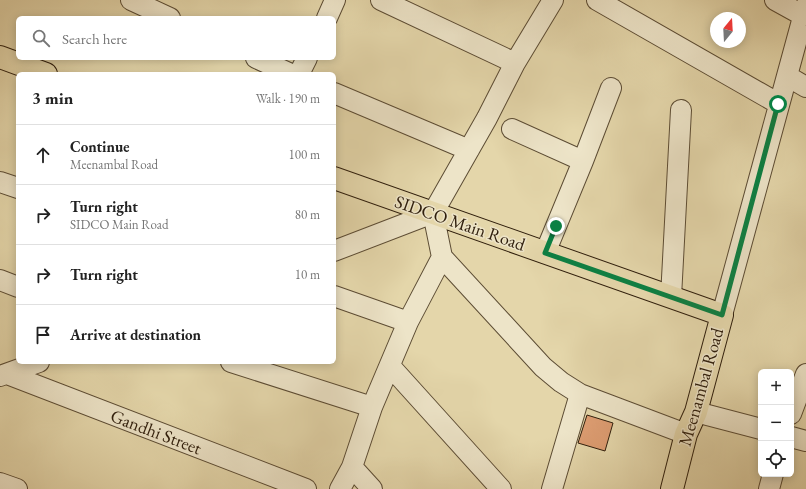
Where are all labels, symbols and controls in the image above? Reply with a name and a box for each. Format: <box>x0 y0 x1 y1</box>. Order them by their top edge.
north arrow <box>710 12 746 48</box>
search box <box>16 16 336 60</box>
icon: search <box>30 27 52 49</box>
text: Search here <box>62 29 127 48</box>
text: 3 min <box>32 87 73 109</box>
text: Walk · 190 m <box>256 90 320 107</box>
route start <box>769 95 787 113</box>
text: Continue <box>70 137 130 156</box>
icon: ahead <box>32 144 54 166</box>
text: 100 m <box>289 146 320 163</box>
text: Meenambal Road <box>70 156 158 173</box>
street label: SIDCO Main Road <box>392 189 529 256</box>
text: Turn right <box>70 197 138 216</box>
icon: right <box>32 204 54 226</box>
text: 80 m <box>295 206 320 223</box>
text: SIDCO Main Road <box>70 216 169 233</box>
route end <box>547 217 565 235</box>
icon: right <box>32 264 54 286</box>
text: Turn right <box>70 265 138 284</box>
text: 10 m <box>295 266 320 283</box>
icon: arrive <box>32 324 54 346</box>
street label: Meenambal Road <box>673 324 729 449</box>
text: Arrive at destination <box>70 325 201 344</box>
map controls <box>758 369 794 477</box>
button: + <box>758 369 794 405</box>
street label: Gandhi Street <box>107 404 205 460</box>
button: − <box>758 405 794 441</box>
button: locate <box>758 441 794 477</box>

